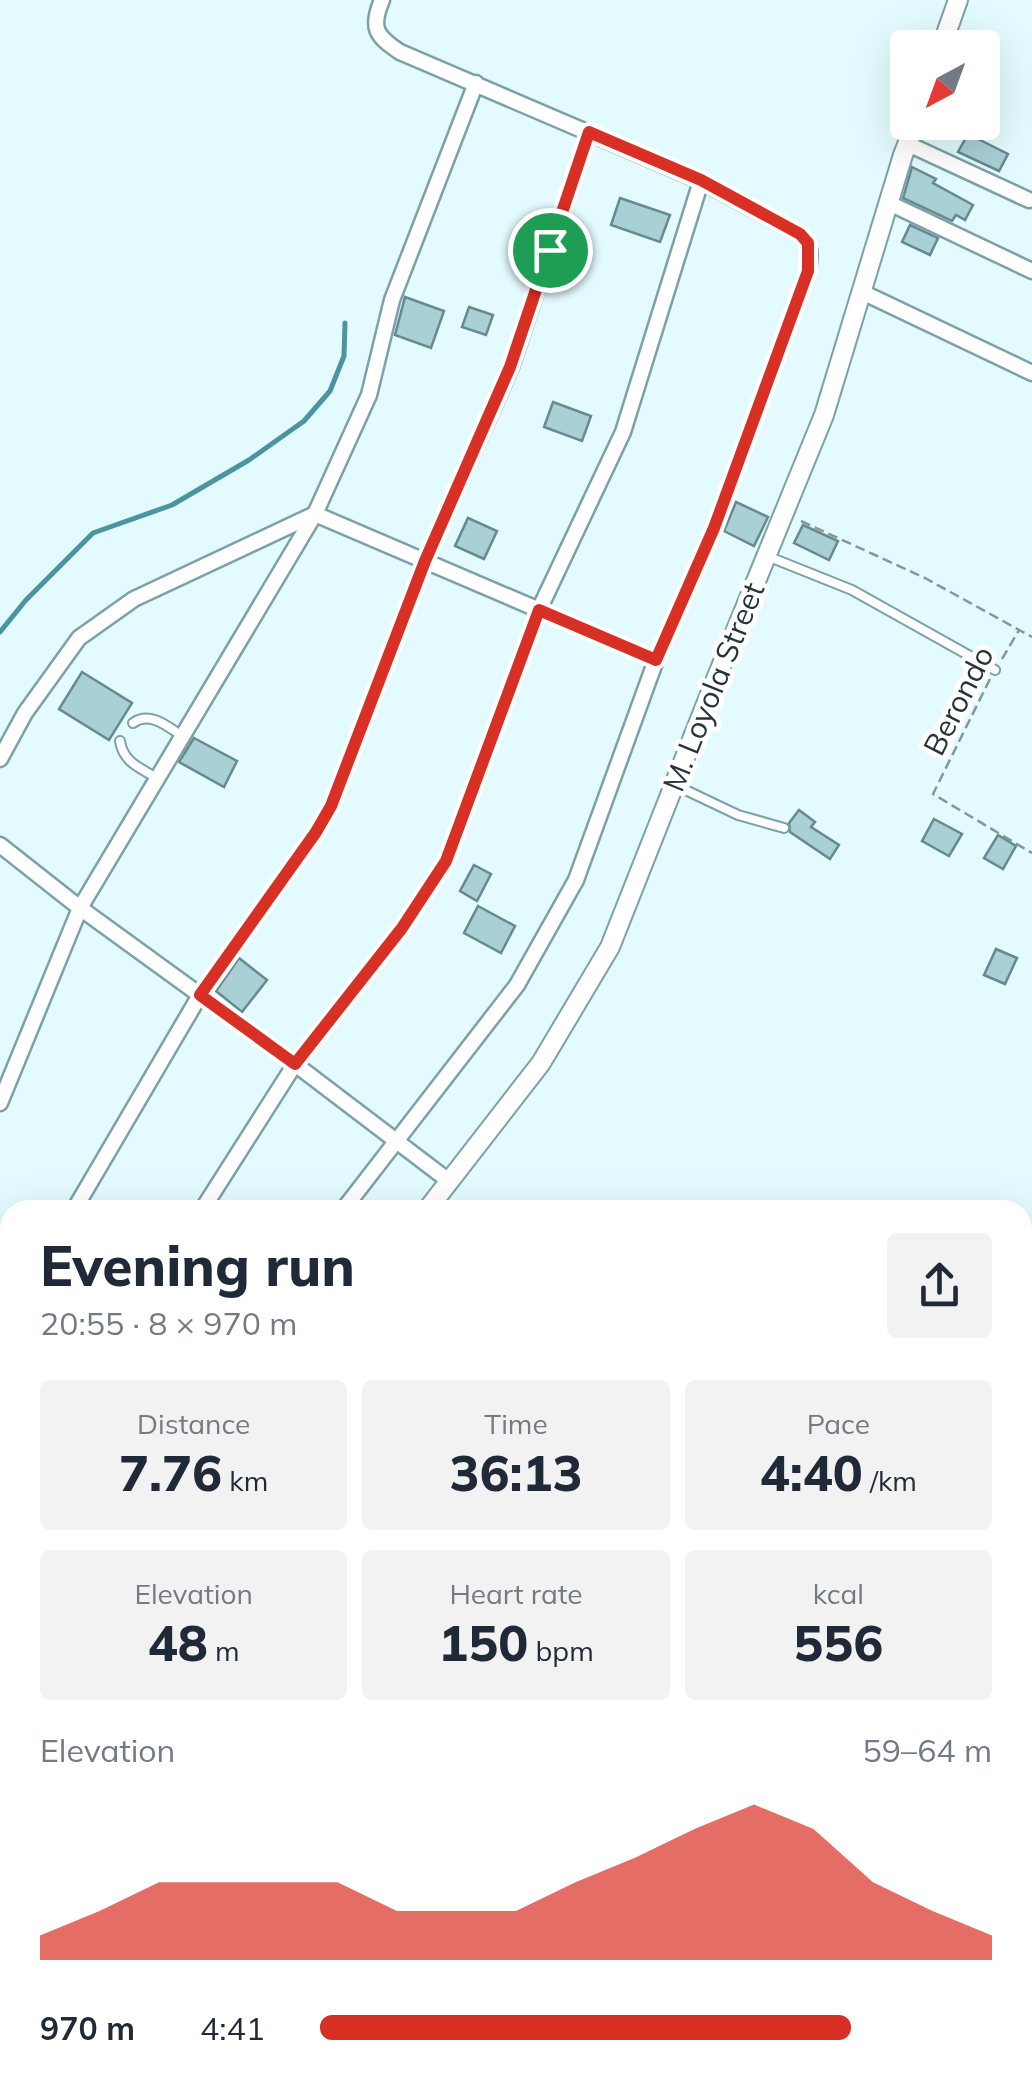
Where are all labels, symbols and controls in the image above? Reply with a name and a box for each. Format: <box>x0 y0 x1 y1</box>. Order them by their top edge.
north arrow <box>890 30 1000 140</box>
map controls <box>890 30 1000 140</box>
pin <box>508 208 593 293</box>
icon: arrive <box>523 223 578 278</box>
street label: M. Loyola Street <box>654 576 772 797</box>
street label: Berondo <box>915 640 1002 761</box>
text: Evening run <box>40 1231 355 1300</box>
button: share <box>887 1233 992 1338</box>
text: 20:55 · 8 × 970 m <box>40 1303 297 1343</box>
text: Distance <box>137 1406 250 1441</box>
text: Time <box>484 1406 548 1441</box>
text: Pace <box>807 1406 870 1441</box>
text: 7.76 <box>119 1441 222 1504</box>
text: 36:13 <box>449 1441 582 1504</box>
text: 4:40 <box>760 1441 863 1504</box>
text: km <box>222 1463 268 1498</box>
text: /km <box>863 1463 917 1498</box>
text: Elevation <box>134 1576 253 1611</box>
text: Heart rate <box>449 1576 583 1611</box>
text: kcal <box>813 1576 864 1611</box>
text: 48 <box>148 1611 208 1674</box>
text: 150 <box>438 1611 528 1674</box>
text: 556 <box>793 1611 883 1674</box>
text: m <box>208 1633 240 1668</box>
text: bpm <box>528 1633 594 1668</box>
text: Elevation <box>40 1730 175 1770</box>
text: 59–64 m <box>863 1730 992 1770</box>
text: 970 m <box>40 2008 135 2048</box>
text: 4:41 <box>200 2008 265 2048</box>

